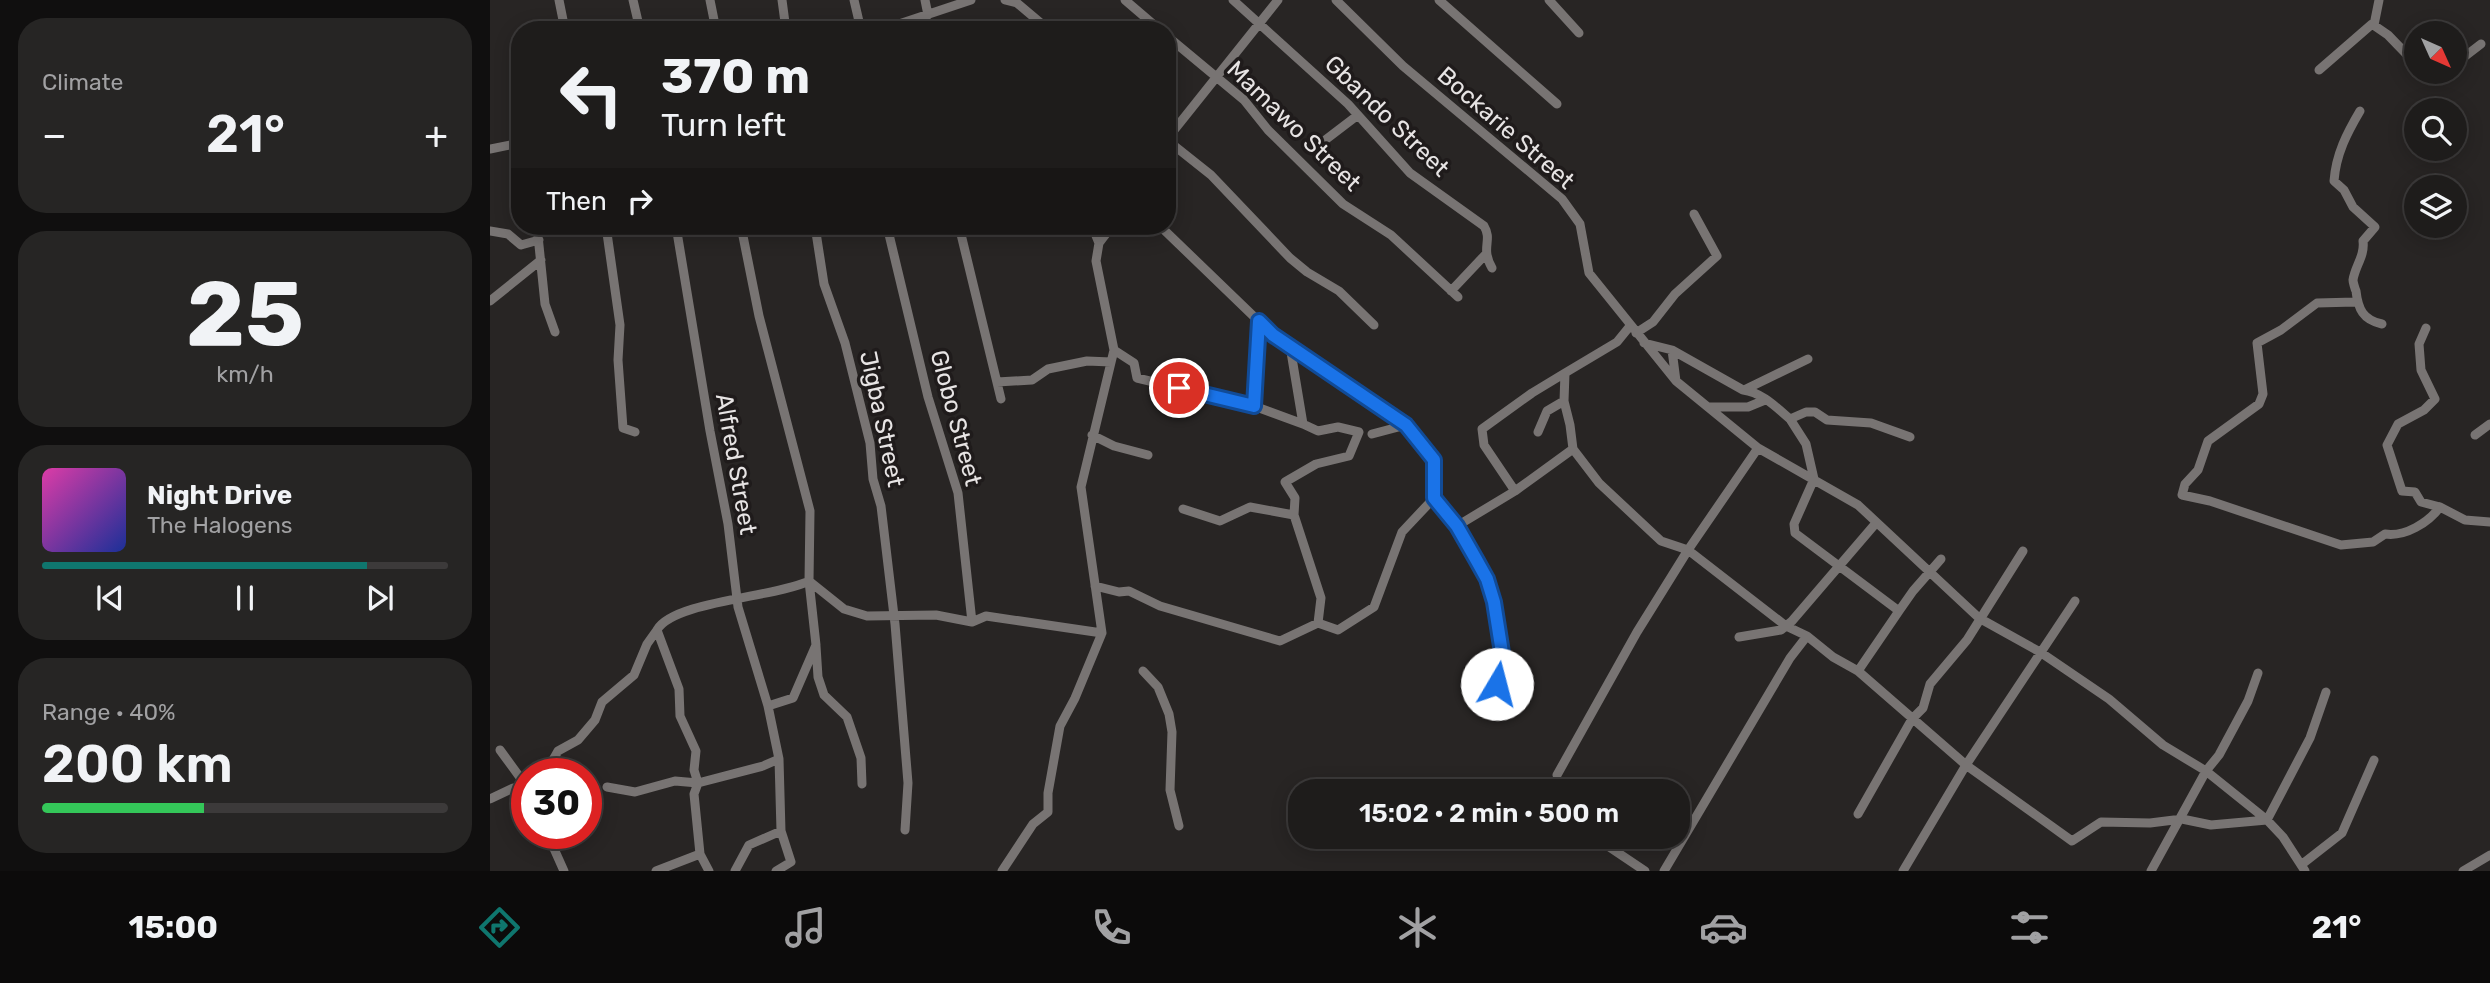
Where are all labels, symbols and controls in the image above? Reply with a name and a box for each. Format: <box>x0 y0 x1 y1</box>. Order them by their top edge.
north arrow <box>2404 21 2468 84</box>
map controls <box>2404 21 2467 238</box>
text: 370 m <box>661 47 810 105</box>
icon: left <box>546 49 637 140</box>
street label: Gbando Street <box>1319 50 1455 182</box>
street label: Mamawo Street <box>1221 55 1367 197</box>
street label: Bockarie Street <box>1432 61 1580 195</box>
text: Climate <box>42 68 123 96</box>
button: search <box>2404 98 2467 161</box>
text: 21° <box>206 103 285 165</box>
text: Turn left <box>661 106 786 144</box>
text: − <box>42 112 67 158</box>
text: + <box>424 112 448 158</box>
button: layers <box>2404 175 2467 238</box>
icon: right <box>621 182 659 220</box>
text: Then <box>546 186 607 217</box>
text: 25 <box>186 260 304 368</box>
street label: Globo Street <box>924 347 988 489</box>
street label: Jigba Street <box>854 349 910 489</box>
pin <box>1149 358 1209 418</box>
text: km/h <box>216 360 274 388</box>
icon: arrive <box>1160 369 1198 407</box>
street label: Alfred Street <box>710 391 762 537</box>
text: Night Drive <box>147 480 292 511</box>
text: The Halogens <box>147 511 293 539</box>
icon: previous <box>91 579 129 617</box>
icon: pause <box>226 579 264 617</box>
icon: next <box>361 579 399 617</box>
position arrow <box>1460 647 1534 721</box>
text: Range · 40% <box>42 698 176 726</box>
text: 200 km <box>42 733 233 795</box>
speed limit sign: 30 <box>511 758 602 849</box>
text: 15:02 · 2 min · 500 m <box>1359 798 1619 829</box>
icon: directions <box>475 903 524 952</box>
icon: music <box>781 903 830 952</box>
icon: phone <box>1087 903 1136 952</box>
icon: climate <box>1393 903 1442 952</box>
icon: car <box>1699 903 1748 952</box>
icon: filters <box>2005 903 2054 952</box>
text: 15:00 <box>129 908 218 946</box>
text: 21° <box>2312 908 2361 946</box>

